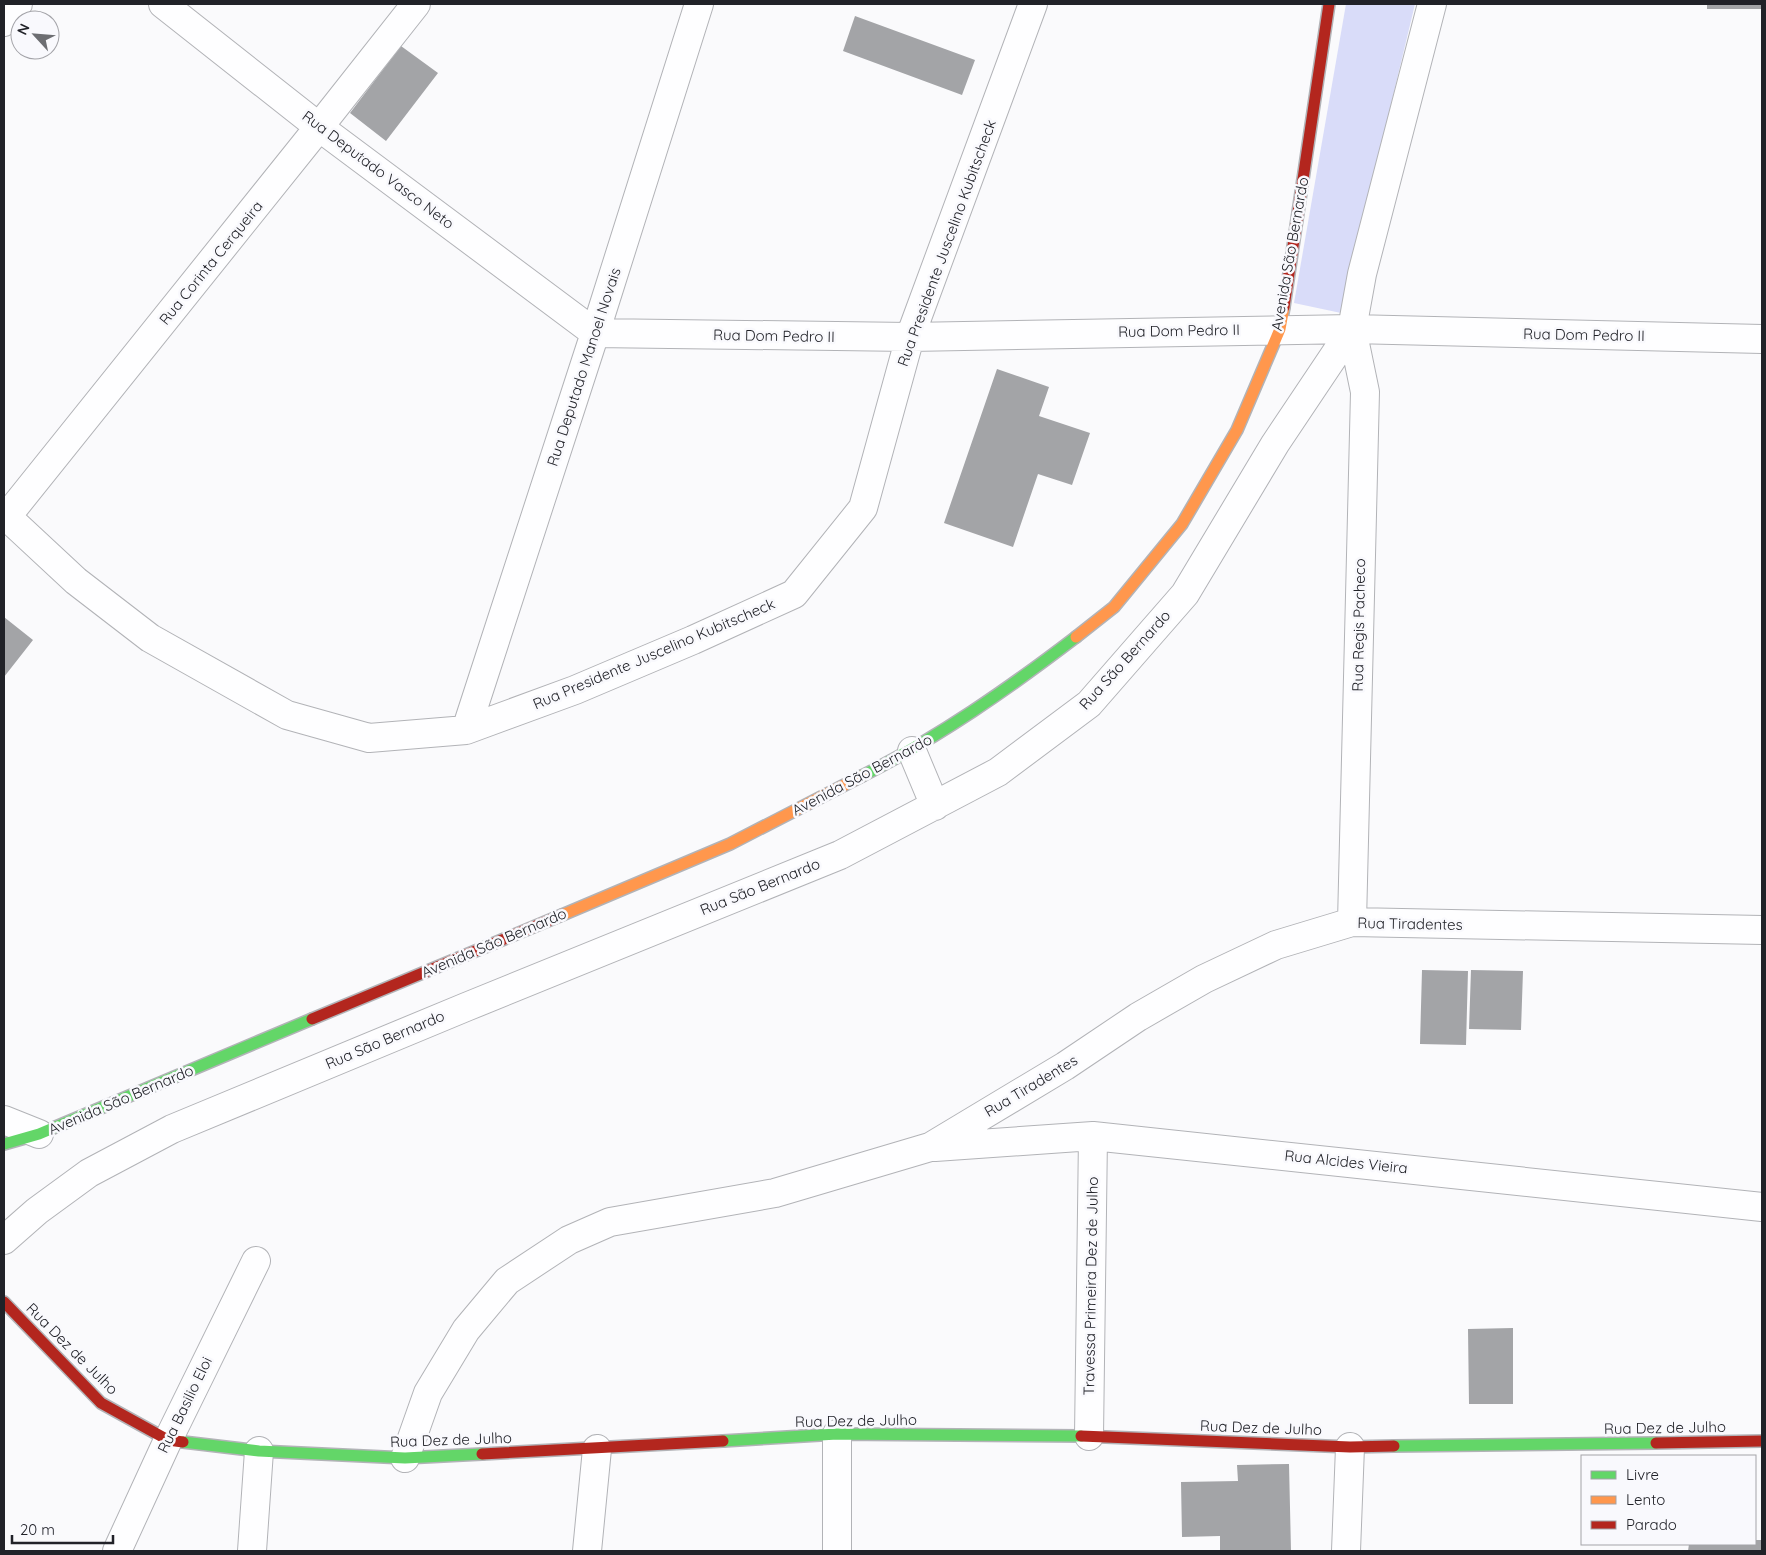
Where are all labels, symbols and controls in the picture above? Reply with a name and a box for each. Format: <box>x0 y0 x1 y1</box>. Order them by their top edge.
north arrow <box>10 10 60 60</box>
text: N <box>13 21 34 38</box>
street label: Rua Deputado Vasco Neto <box>299 106 458 233</box>
street label: Rua Presidente Juscelino Kubitscheck <box>893 117 1000 369</box>
street label: Avenida São Bernardo <box>1267 176 1312 332</box>
street label: Rua Corinta Cerqueira <box>155 197 266 329</box>
street label: Rua Deputado Manoel Novais <box>542 265 625 468</box>
street label: Rua Dom Pedro II <box>1118 320 1240 341</box>
street label: Rua Dom Pedro II <box>1523 324 1645 345</box>
street label: Rua Dom Pedro II <box>713 325 835 346</box>
street label: Rua Regis Pacheco <box>1348 558 1369 692</box>
street label: Rua Presidente Juscelino Kubitscheck <box>530 594 778 713</box>
street label: Rua São Bernardo <box>1075 606 1174 713</box>
street label: Avenida São Bernardo <box>789 730 935 820</box>
street label: Rua São Bernardo <box>697 854 823 919</box>
street label: Avenida São Bernardo <box>418 903 569 982</box>
street label: Rua Tiradentes <box>1357 913 1463 934</box>
street label: Rua São Bernardo <box>322 1006 447 1073</box>
street label: Rua Tiradentes <box>981 1050 1081 1121</box>
street label: Avenida São Bernardo <box>45 1060 196 1139</box>
street label: Rua Alcides Vieira <box>1283 1146 1409 1177</box>
street label: Travessa Primeira Dez de Julho <box>1079 1176 1102 1396</box>
street label: Rua Dez de Julho <box>22 1299 122 1399</box>
street label: Rua Basilio Eloi <box>153 1354 216 1456</box>
street label: Rua Dez de Julho <box>795 1410 917 1431</box>
street label: Rua Dez de Julho <box>1200 1416 1322 1439</box>
street label: Rua Dez de Julho <box>1604 1417 1726 1438</box>
street label: Rua Dez de Julho <box>390 1428 512 1451</box>
legend <box>1581 1455 1756 1545</box>
text: Livre <box>1626 1465 1659 1484</box>
text: Lento <box>1626 1490 1665 1509</box>
scale bar <box>12 1512 114 1544</box>
text: Parado <box>1626 1515 1677 1534</box>
text: 20 m <box>20 1520 55 1539</box>

